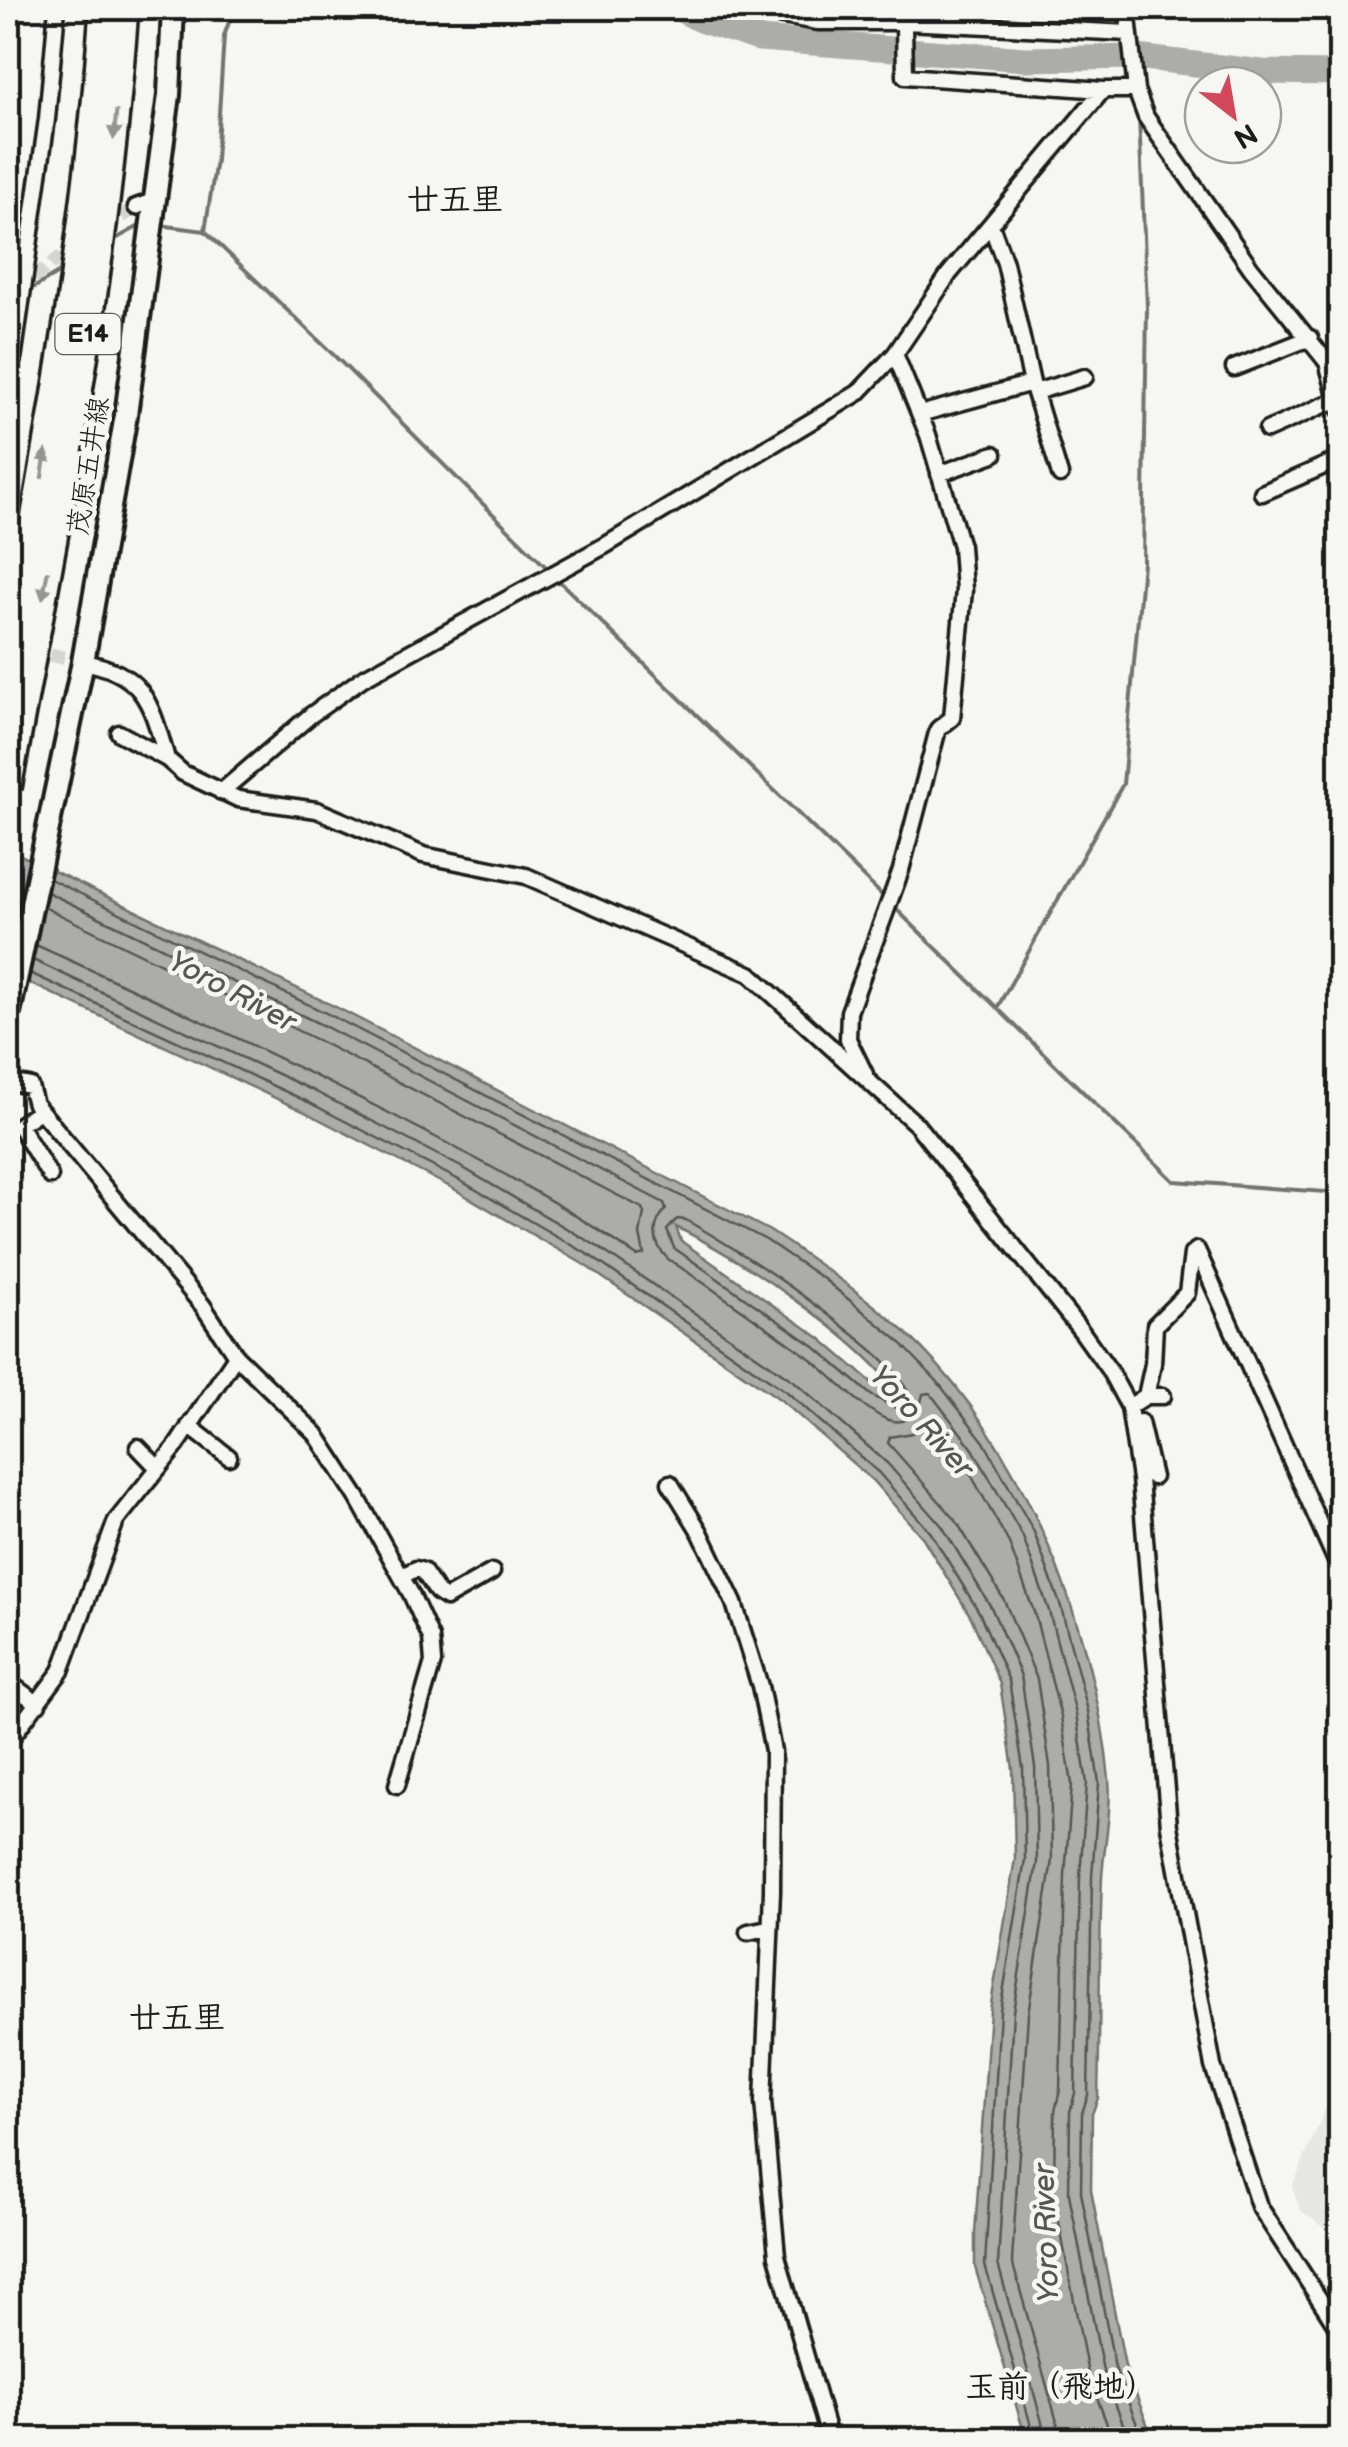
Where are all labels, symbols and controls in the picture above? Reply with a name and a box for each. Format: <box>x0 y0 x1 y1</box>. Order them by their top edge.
north arrow <box>1183 65 1283 165</box>
one-way arrow <box>107 110 123 142</box>
text: N <box>1228 116 1263 155</box>
district label: 廿五里 <box>407 181 503 220</box>
road number: E14 <box>56 314 120 354</box>
street label: 茂原五井線 <box>62 394 116 538</box>
one-way arrow <box>37 448 52 480</box>
one-way arrow <box>37 570 53 601</box>
water label: Yoro River <box>162 944 304 1041</box>
water label: Yoro River <box>861 1358 982 1487</box>
district label: 廿五里 <box>129 1999 225 2038</box>
water label: Yoro River <box>1027 2161 1067 2303</box>
district label: 玉前（飛地） <box>965 2368 1157 2407</box>

